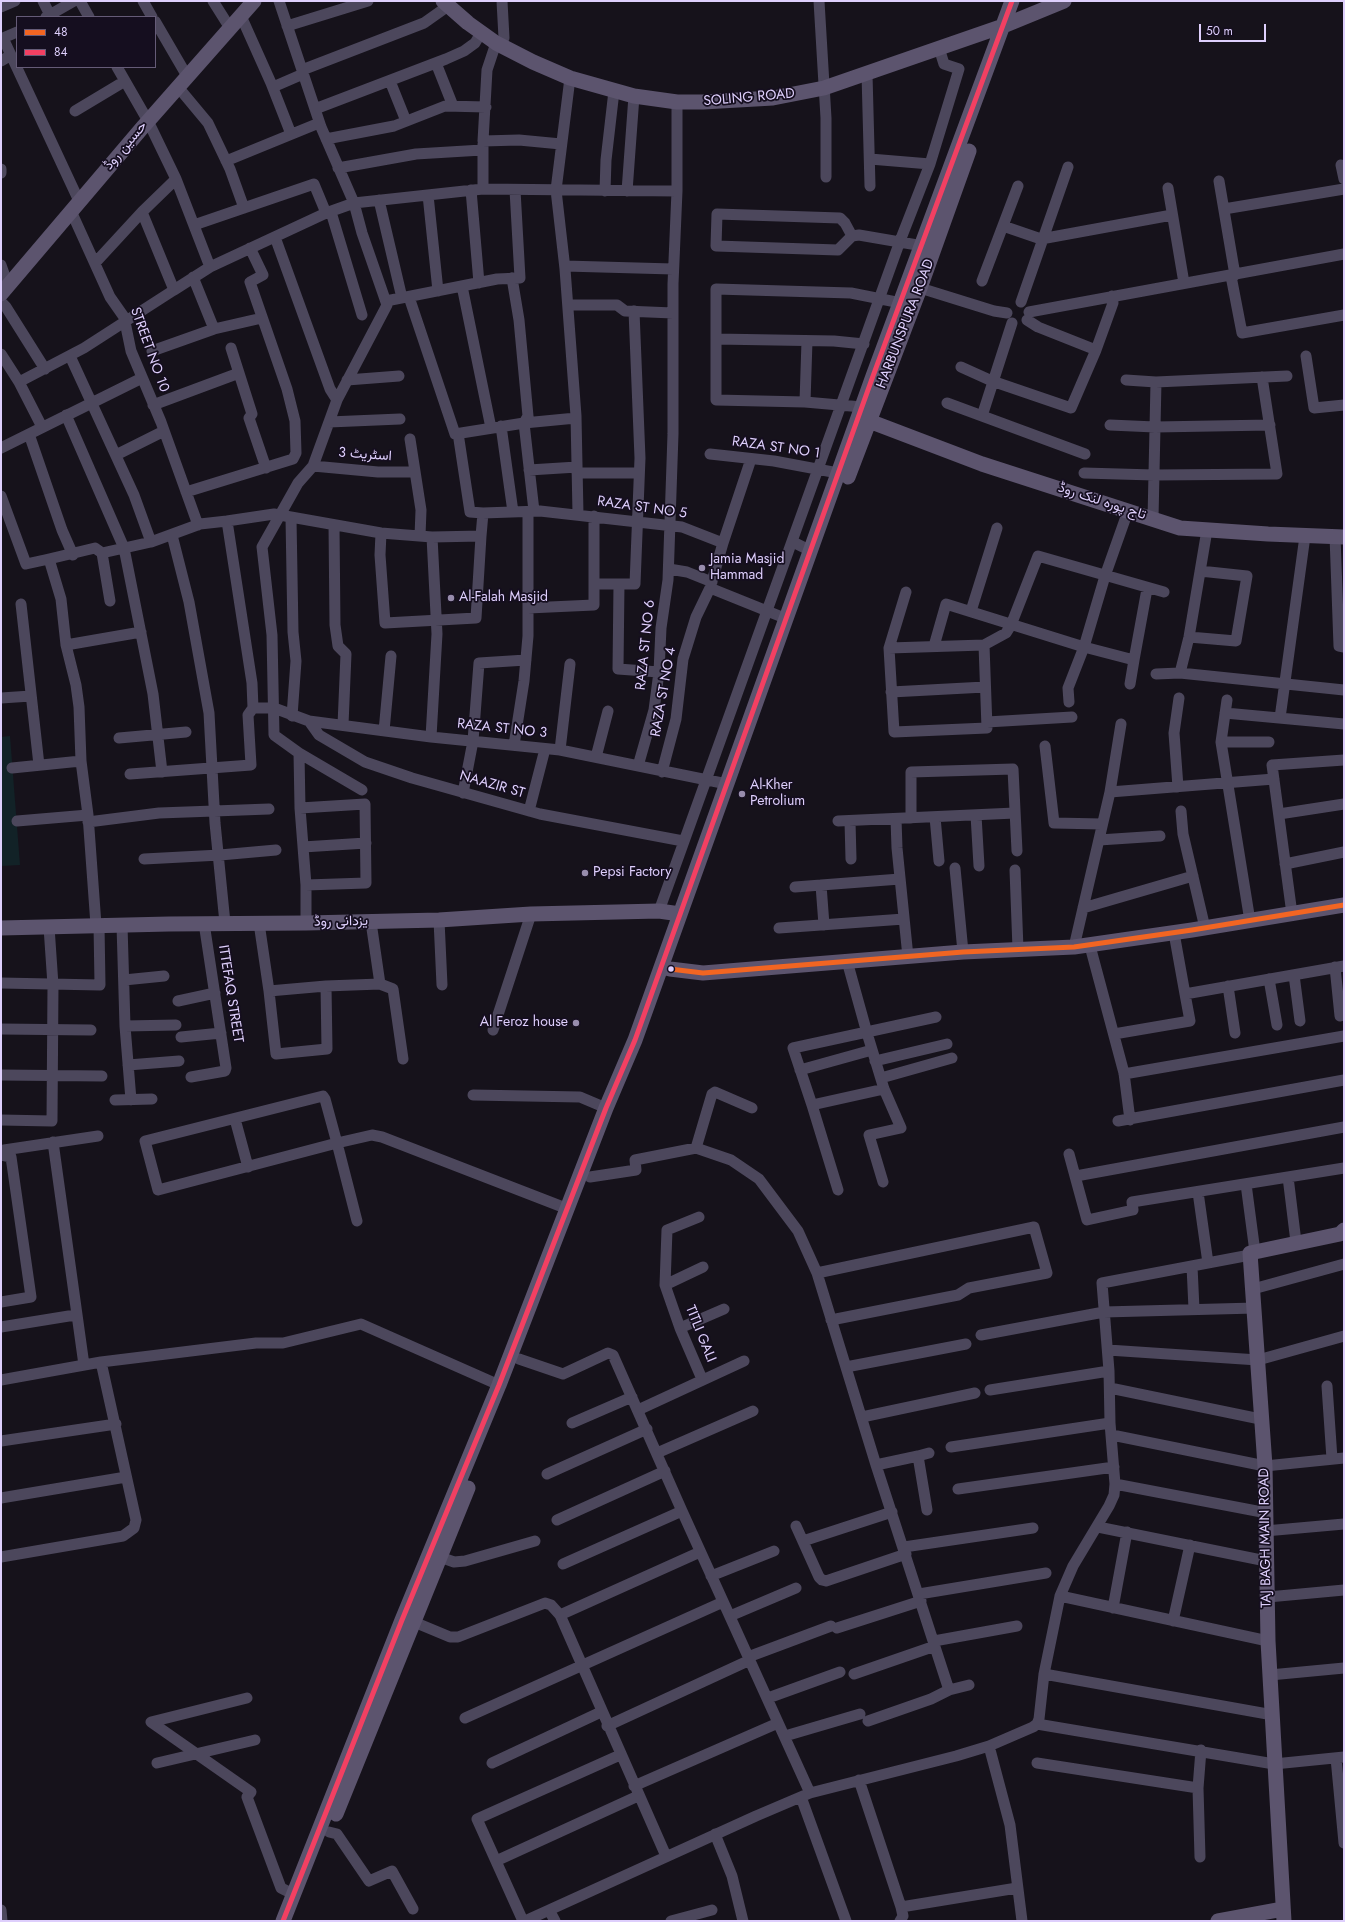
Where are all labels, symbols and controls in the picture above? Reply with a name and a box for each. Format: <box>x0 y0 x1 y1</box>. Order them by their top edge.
legend <box>16 16 156 68</box>
scale bar <box>1201 16 1268 42</box>
text: 50 m <box>1206 22 1233 40</box>
text: 48 <box>54 23 68 41</box>
text: 84 <box>54 43 68 61</box>
street label: SOLING ROAD <box>703 86 795 110</box>
street label: حسین روڈ <box>101 118 151 174</box>
street label: HARBUNSPURA ROAD <box>874 257 938 391</box>
street label: STREET NO 10 <box>126 305 172 395</box>
street label: RAZA ST NO 1 <box>731 433 821 463</box>
street label: اسٹریٹ 3 <box>338 445 392 465</box>
street label: تاج پورہ لنک روڈ <box>1056 480 1148 524</box>
street label: RAZA ST NO 5 <box>596 493 688 523</box>
place label: Jamia Masjid Hammad <box>710 552 784 584</box>
marker: Jamia Masjid Hammad <box>697 563 707 573</box>
place label: Al-Falah Masjid <box>459 590 548 606</box>
marker: Al-Falah Masjid <box>446 593 456 603</box>
street label: RAZA ST NO 6 <box>633 599 659 691</box>
street label: RAZA ST NO 4 <box>648 646 680 738</box>
street label: RAZA ST NO 3 <box>456 716 548 742</box>
street label: NAAZIR ST <box>457 768 527 802</box>
place label: Al-Kher Petrolium <box>750 778 805 810</box>
marker: Al-Kher Petrolium <box>737 789 747 799</box>
place label: Pepsi Factory <box>593 865 671 881</box>
marker: Pepsi Factory <box>580 868 590 878</box>
street label: یزدانی روڈ <box>314 913 368 931</box>
street label: ITTEFAQ STREET <box>214 944 246 1044</box>
unlabelled marker <box>666 964 676 974</box>
place label: Al Feroz house <box>480 1015 568 1031</box>
marker: Al Feroz house <box>571 1018 581 1028</box>
street label: TITLI GALI <box>681 1303 719 1365</box>
street label: TAJ BAGH MAIN ROAD <box>1256 1468 1276 1608</box>

